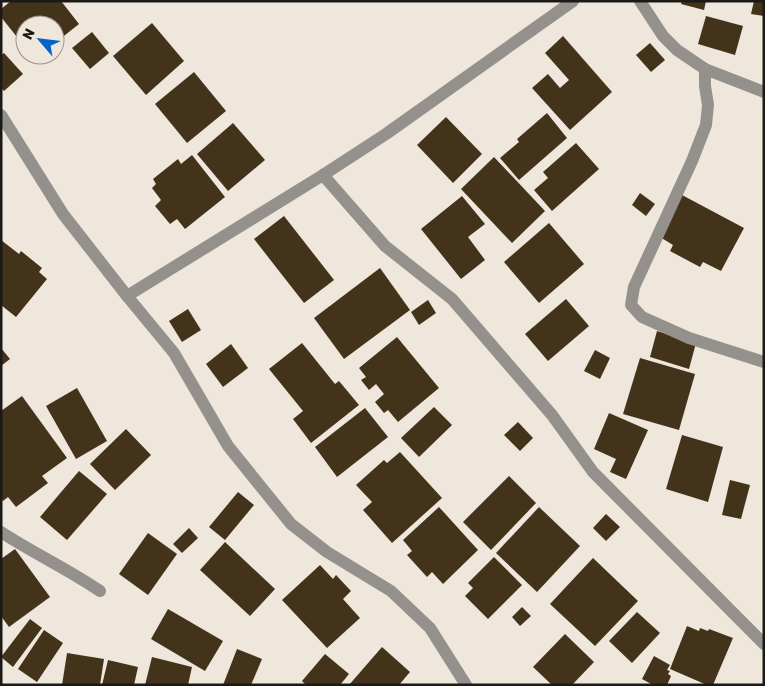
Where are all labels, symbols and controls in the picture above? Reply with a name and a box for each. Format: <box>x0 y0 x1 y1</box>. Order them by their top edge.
north arrow <box>15 15 65 65</box>
text: N <box>19 26 39 43</box>

